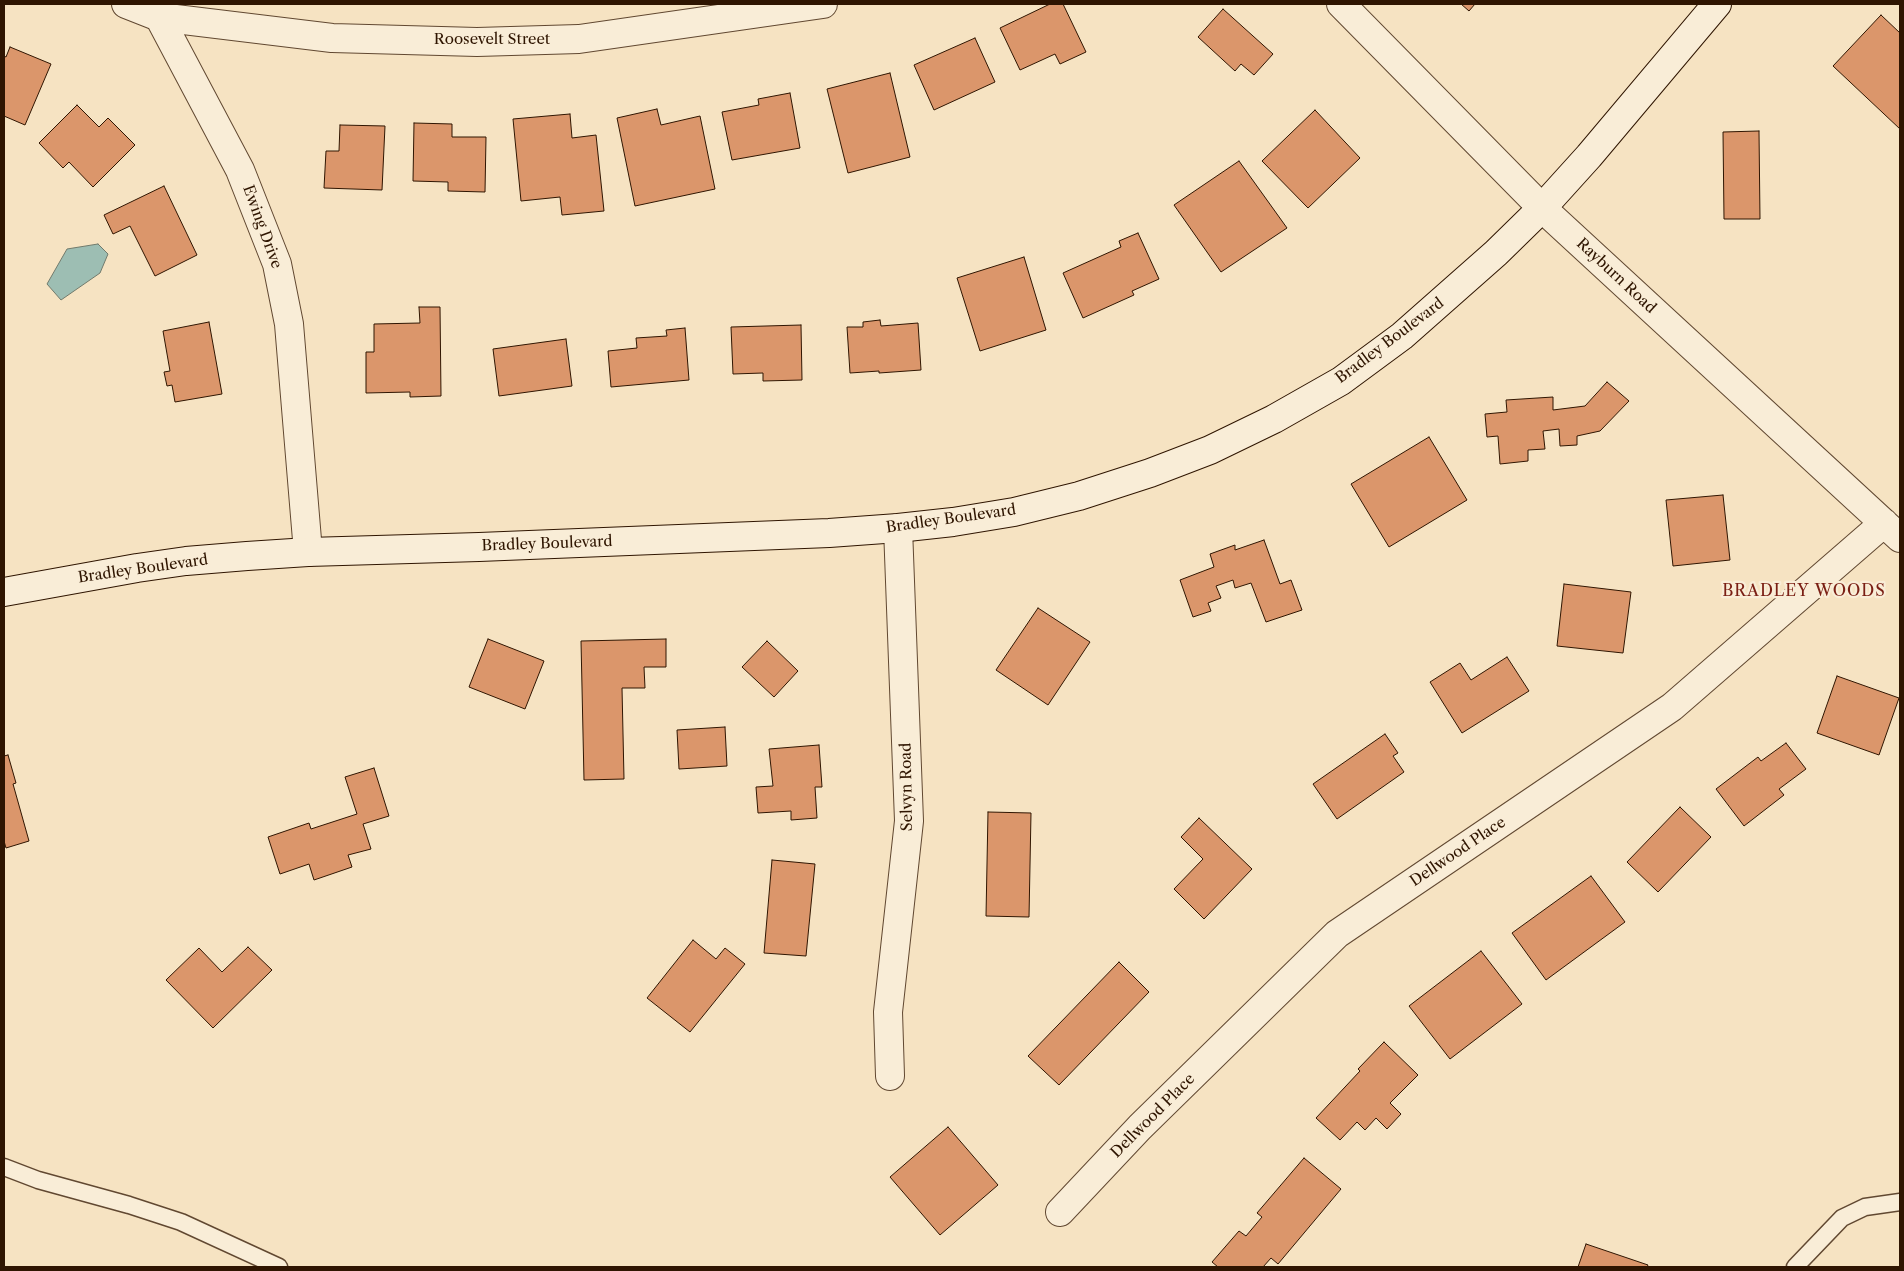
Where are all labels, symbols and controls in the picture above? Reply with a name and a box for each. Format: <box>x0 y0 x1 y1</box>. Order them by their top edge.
street label: Roosevelt Street <box>434 31 550 49</box>
street label: Ewing Drive <box>239 183 285 271</box>
street label: Rayburn Road <box>1573 235 1659 317</box>
street label: Bradley Boulevard <box>1332 294 1448 388</box>
street label: Bradley Boulevard <box>885 501 1017 537</box>
street label: Bradley Boulevard <box>481 533 613 555</box>
street label: Bradley Boulevard <box>77 551 209 587</box>
district label: BRADLEY WOODS <box>1721 581 1887 601</box>
street label: Selvyn Road <box>897 743 917 831</box>
street label: Dellwood Place <box>1407 813 1509 891</box>
street label: Dellwood Place <box>1107 1070 1199 1162</box>

